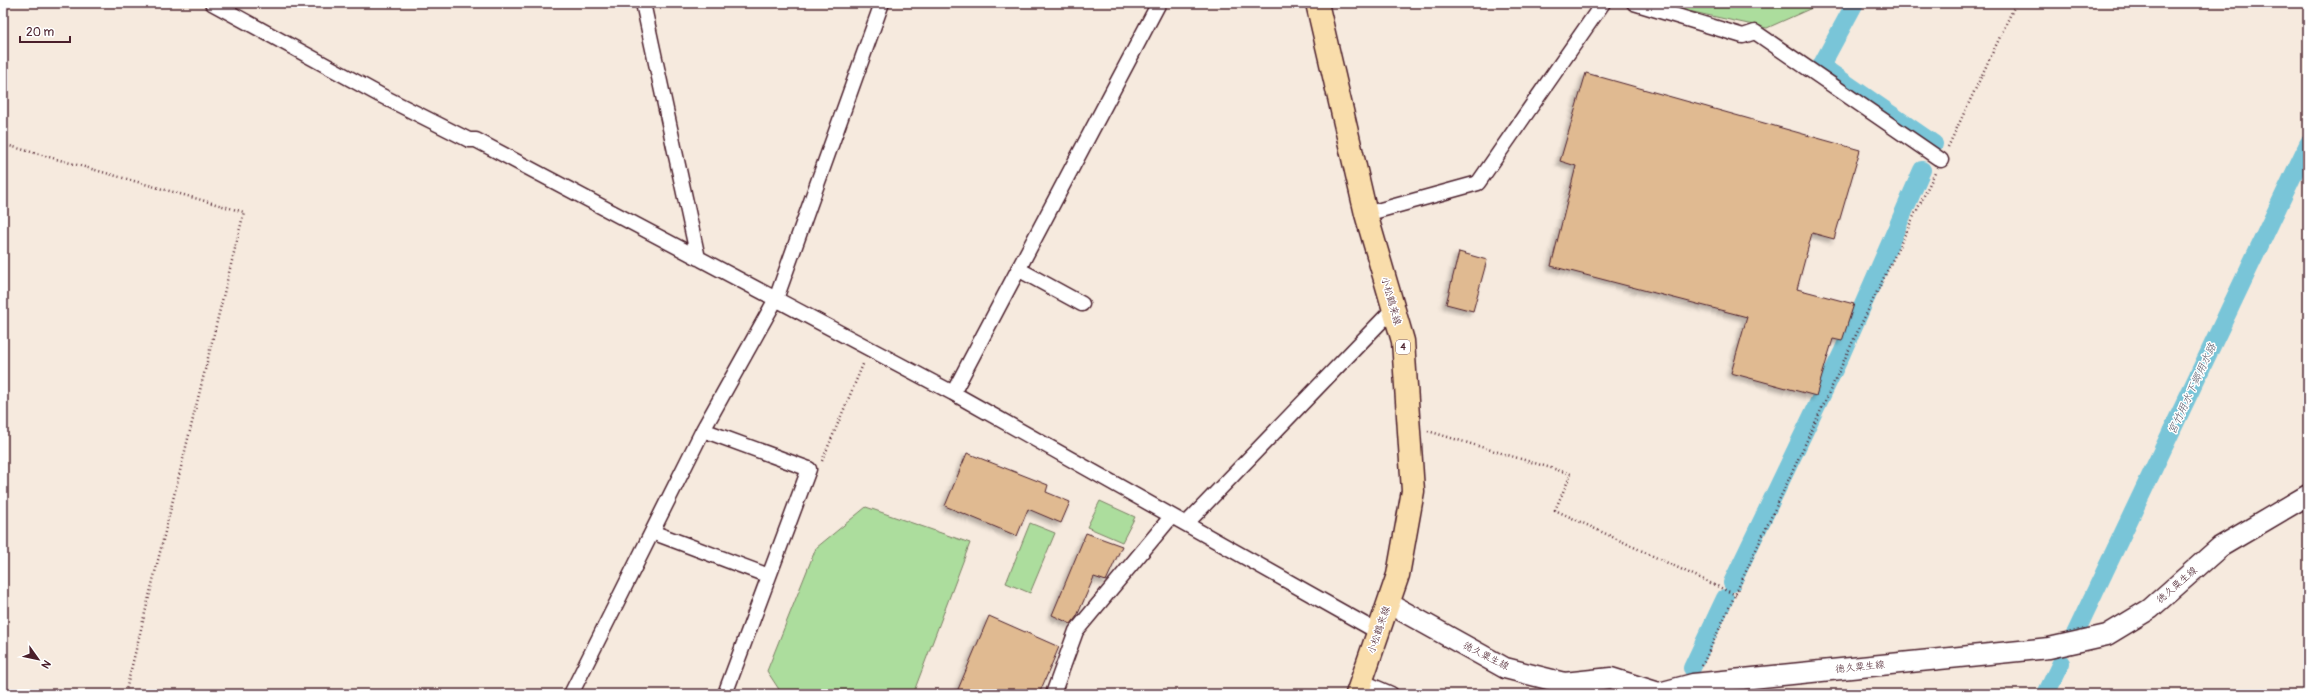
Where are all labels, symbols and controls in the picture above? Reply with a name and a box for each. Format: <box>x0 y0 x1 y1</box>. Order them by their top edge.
scale bar <box>20 18 70 44</box>
text: 20 m <box>26 25 55 40</box>
street label: 小松鶴来線 <box>1378 275 1404 327</box>
road number: 4 <box>1396 340 1410 354</box>
water label: 宮竹用水下郷用水路 <box>2165 340 2219 437</box>
street label: 徳久粟生線 <box>2154 564 2200 606</box>
street label: 小松鶴来線 <box>1365 604 1393 656</box>
north arrow <box>18 639 58 679</box>
street label: 徳久粟生線 <box>1461 639 1511 673</box>
text: N <box>38 658 53 671</box>
street label: 徳久粟生線 <box>1835 658 1885 676</box>

